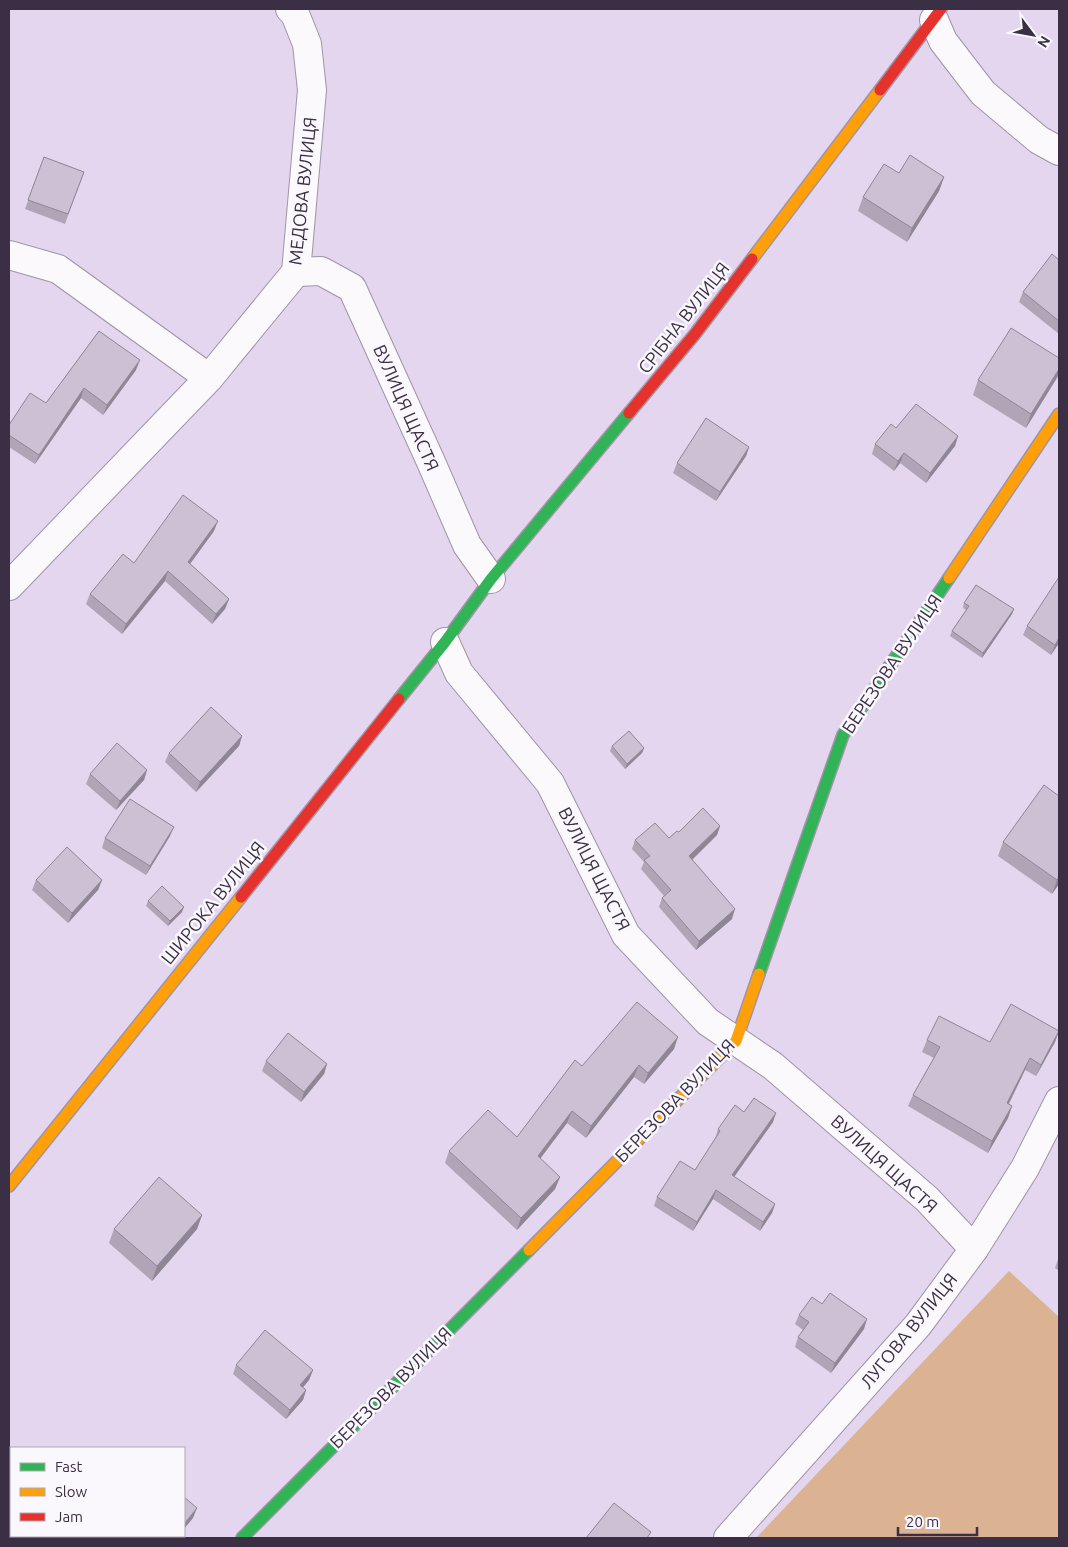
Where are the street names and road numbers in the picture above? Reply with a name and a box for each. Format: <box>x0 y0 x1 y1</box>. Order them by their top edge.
street label: МЕДОВА ВУЛИЦЯ <box>284 116 320 266</box>
street label: СРІБНА ВУЛИЦЯ <box>634 258 733 377</box>
street label: ВУЛИЦЯ ЩАСТЯ <box>370 341 444 474</box>
street label: БЕРЕЗОВА ВУЛИЦЯ <box>837 590 945 737</box>
street label: ВУЛИЦЯ ЩАСТЯ <box>555 803 635 934</box>
street label: ШИРОКА ВУЛИЦЯ <box>157 837 268 968</box>
street label: БЕРЕЗОВА ВУЛИЦЯ <box>610 1035 738 1166</box>
street label: ВУЛИЦЯ ЩАСТЯ <box>827 1110 942 1216</box>
street label: ЛУГОВА ВУЛИЦЯ <box>856 1269 961 1392</box>
street label: БЕРЕЗОВА ВУЛИЦЯ <box>326 1323 455 1452</box>

